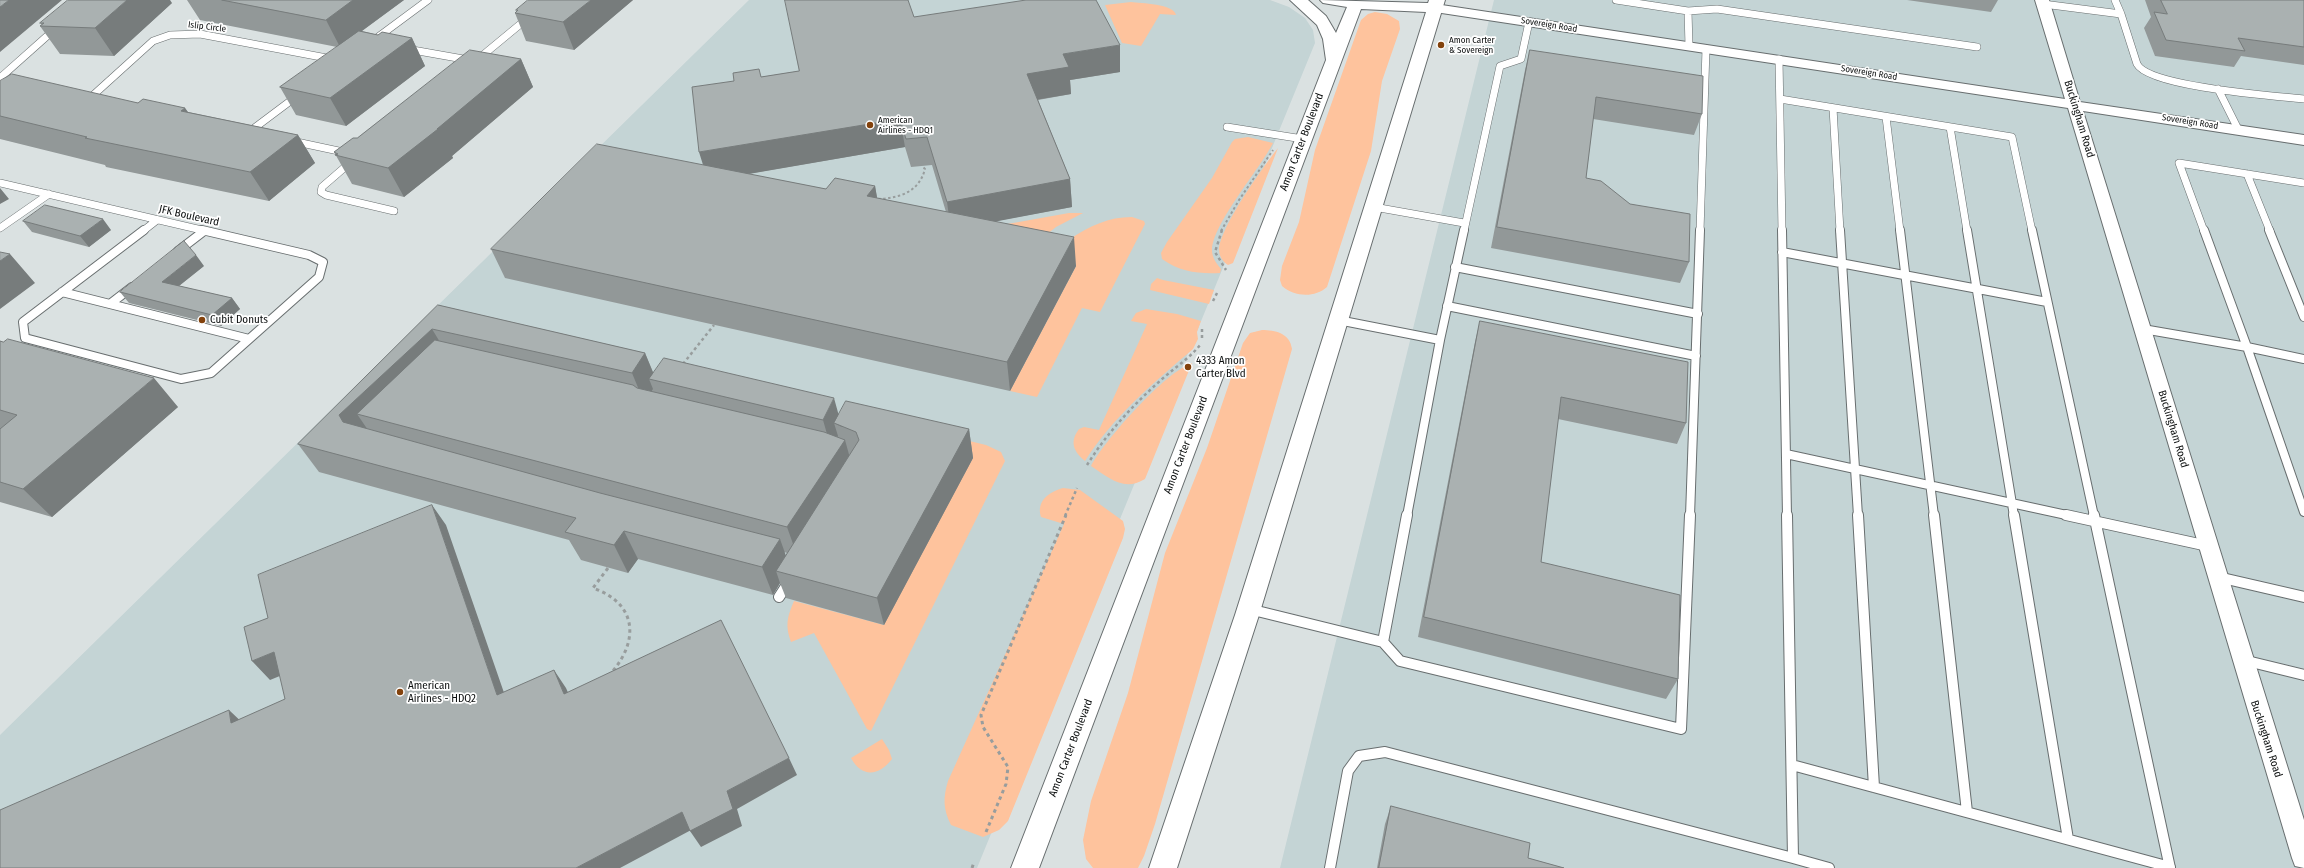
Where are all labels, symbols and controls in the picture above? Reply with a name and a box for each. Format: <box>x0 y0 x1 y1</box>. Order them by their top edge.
street label: Sovereign Road <box>1520 15 1578 35</box>
street label: Islip Circle <box>187 19 227 35</box>
place label: Amon Carter & Sovereign <box>1449 35 1495 56</box>
marker: Amon Carter & Sovereign <box>1436 40 1446 50</box>
street label: Sovereign Road <box>1840 63 1898 83</box>
street label: Buckingham Road <box>2061 79 2097 159</box>
street label: Amon Carter Boulevard <box>1277 91 1327 193</box>
street label: Sovereign Road <box>2161 112 2219 132</box>
place label: American Airlines - HDQ1 <box>878 115 933 136</box>
marker: American Airlines - HDQ1 <box>865 120 875 130</box>
street label: JFK Boulevard <box>158 203 220 229</box>
place label: Cubit Donuts <box>210 313 268 327</box>
marker: Cubit Donuts <box>197 315 207 325</box>
place label: 4333 Amon Carter Blvd <box>1196 354 1246 380</box>
marker: 4333 Amon Carter Blvd <box>1183 362 1193 372</box>
street label: Buckingham Road <box>2155 389 2191 469</box>
street label: Amon Carter Boulevard <box>1161 394 1211 496</box>
place label: American Airlines - HDQ2 <box>408 679 476 705</box>
marker: American Airlines - HDQ2 <box>395 687 405 697</box>
street label: Amon Carter Boulevard <box>1046 697 1096 799</box>
street label: Buckingham Road <box>2247 699 2285 779</box>

